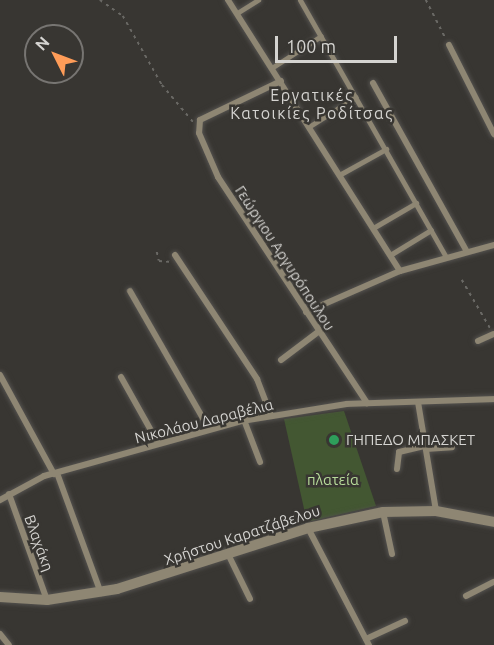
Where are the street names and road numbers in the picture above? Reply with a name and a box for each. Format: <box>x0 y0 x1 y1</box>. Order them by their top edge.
street label: Γεώργιου Αργυρόπουλου <box>231 182 339 334</box>
street label: Νικολάου Δαραβέλια <box>133 395 275 447</box>
street label: Χρήστου Καρατζάβελου <box>162 501 322 569</box>
street label: Βλαχάκη <box>20 512 58 574</box>

